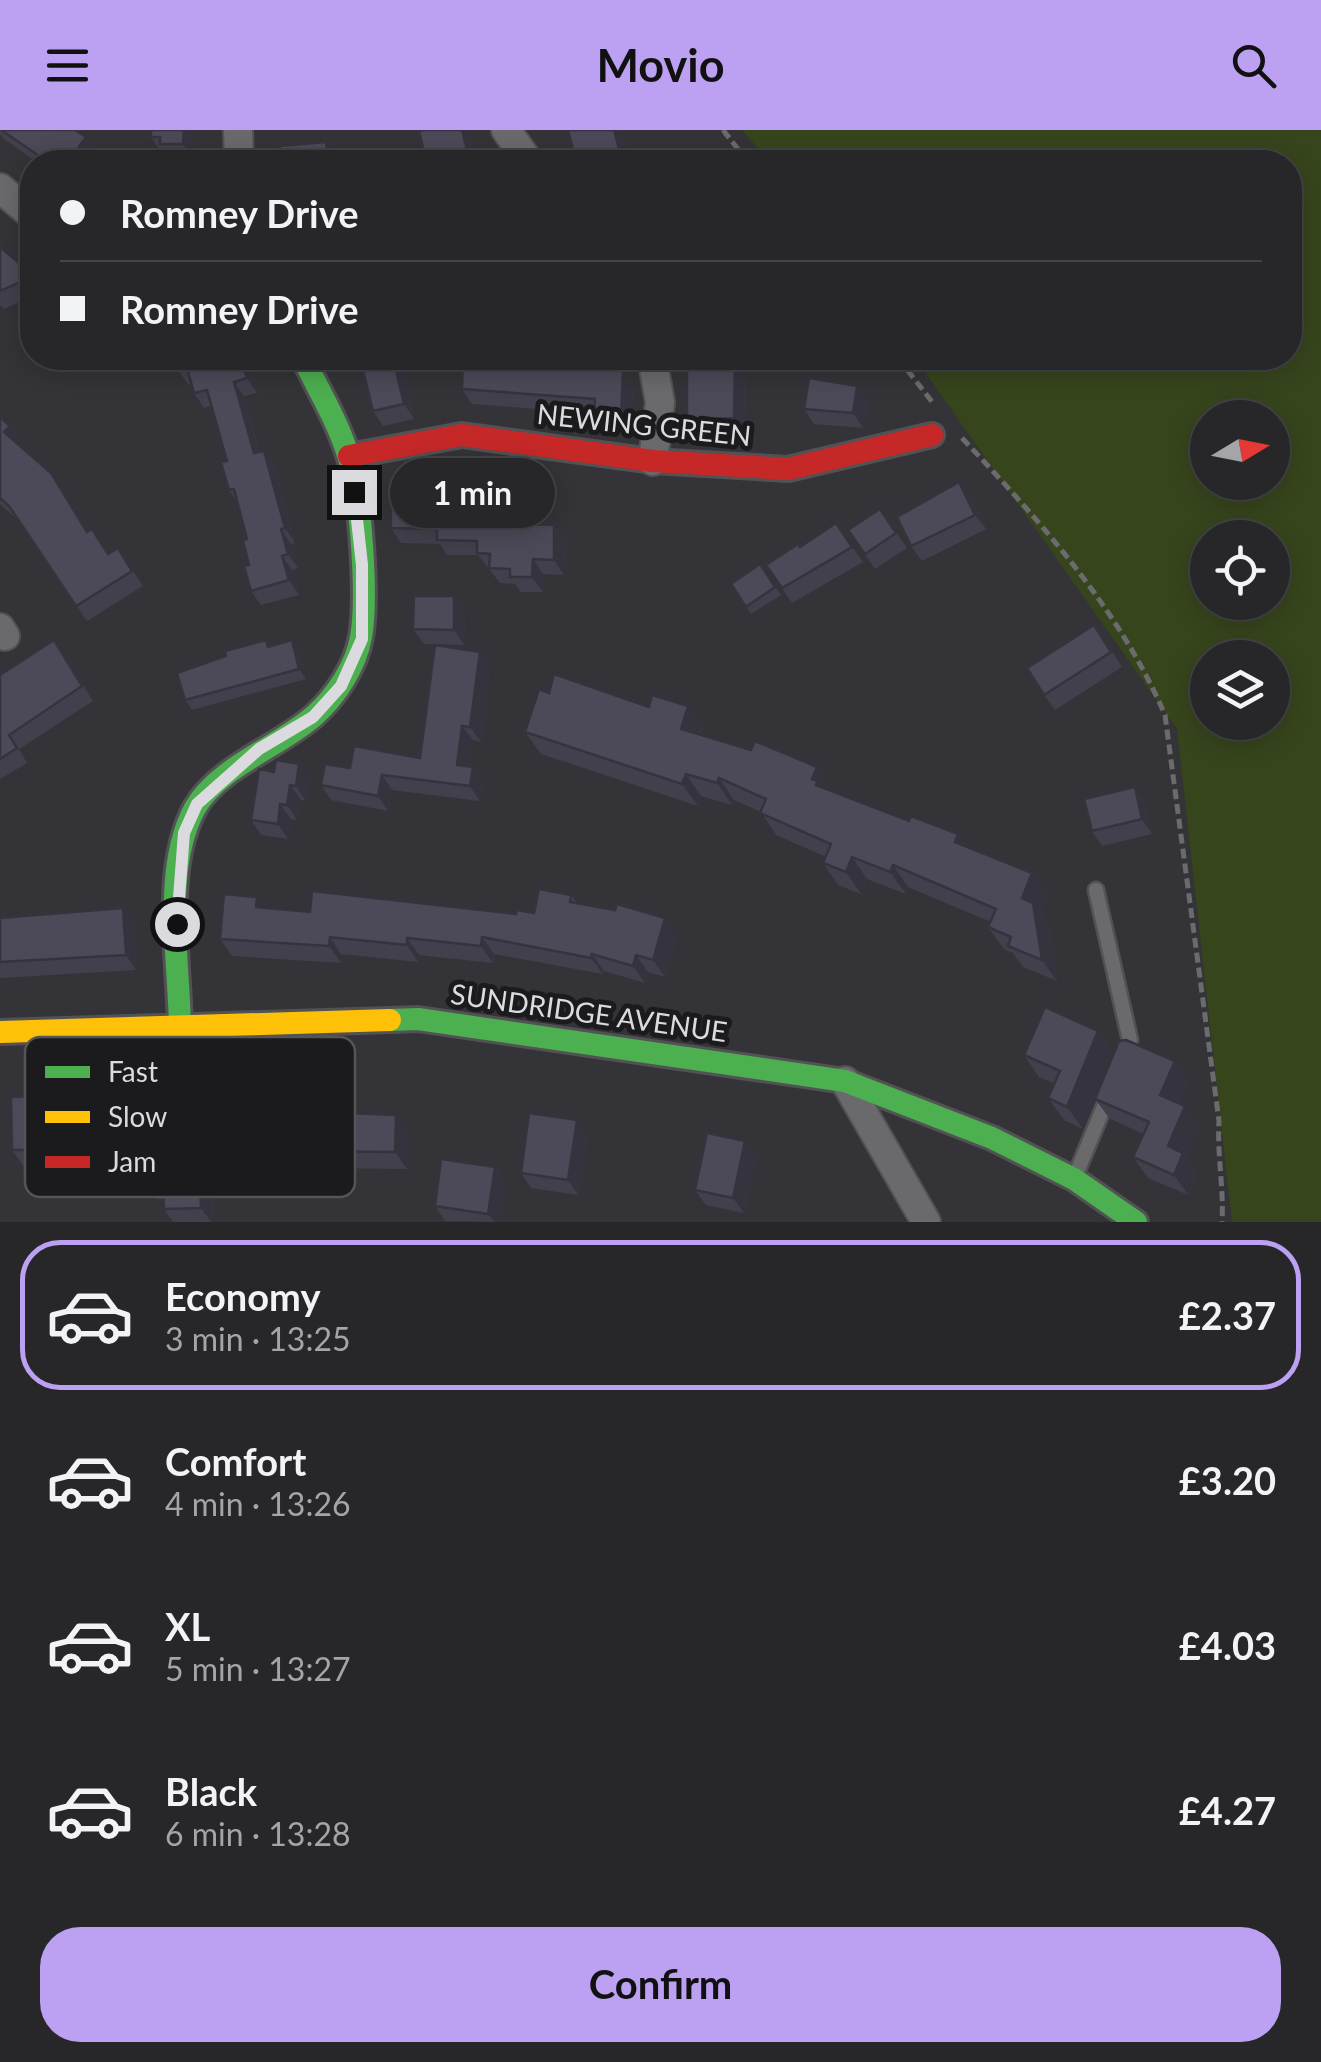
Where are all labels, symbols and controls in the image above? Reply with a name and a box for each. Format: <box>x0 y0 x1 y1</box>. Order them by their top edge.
icon: menu <box>40 38 95 93</box>
text: Movio <box>596 38 725 92</box>
icon: search <box>1226 38 1281 93</box>
text: Romney Drive <box>120 190 358 236</box>
text: Romney Drive <box>120 286 358 332</box>
street label: NEWING GREEN <box>535 396 753 452</box>
north arrow <box>1190 400 1290 500</box>
map controls <box>1190 400 1290 740</box>
callout: 1 min <box>389 457 554 527</box>
route end <box>332 470 377 515</box>
text: 1 min <box>433 473 512 512</box>
button: locate <box>1190 520 1290 620</box>
button: layers <box>1190 640 1290 740</box>
route start <box>155 902 200 947</box>
street label: SUNDRIDGE AVENUE <box>449 976 730 1048</box>
legend <box>25 1037 355 1197</box>
text: Fast <box>108 1054 158 1088</box>
text: Slow <box>108 1099 167 1133</box>
text: Jam <box>108 1144 156 1178</box>
icon: car <box>45 1270 135 1360</box>
text: Economy <box>165 1273 320 1319</box>
text: £2.37 <box>1179 1292 1276 1338</box>
text: 3 min · 13:25 <box>165 1319 351 1358</box>
icon: car <box>45 1435 135 1525</box>
text: Comfort <box>165 1438 306 1484</box>
text: £3.20 <box>1179 1457 1276 1503</box>
text: 4 min · 13:26 <box>165 1484 351 1523</box>
icon: car <box>45 1600 135 1690</box>
text: XL <box>165 1603 210 1649</box>
text: £4.03 <box>1179 1622 1276 1668</box>
text: 5 min · 13:27 <box>165 1649 351 1688</box>
icon: car <box>45 1765 135 1855</box>
text: Black <box>165 1768 257 1814</box>
text: £4.27 <box>1179 1787 1276 1833</box>
text: 6 min · 13:28 <box>165 1814 351 1853</box>
button: Confirm <box>40 1927 1281 2042</box>

